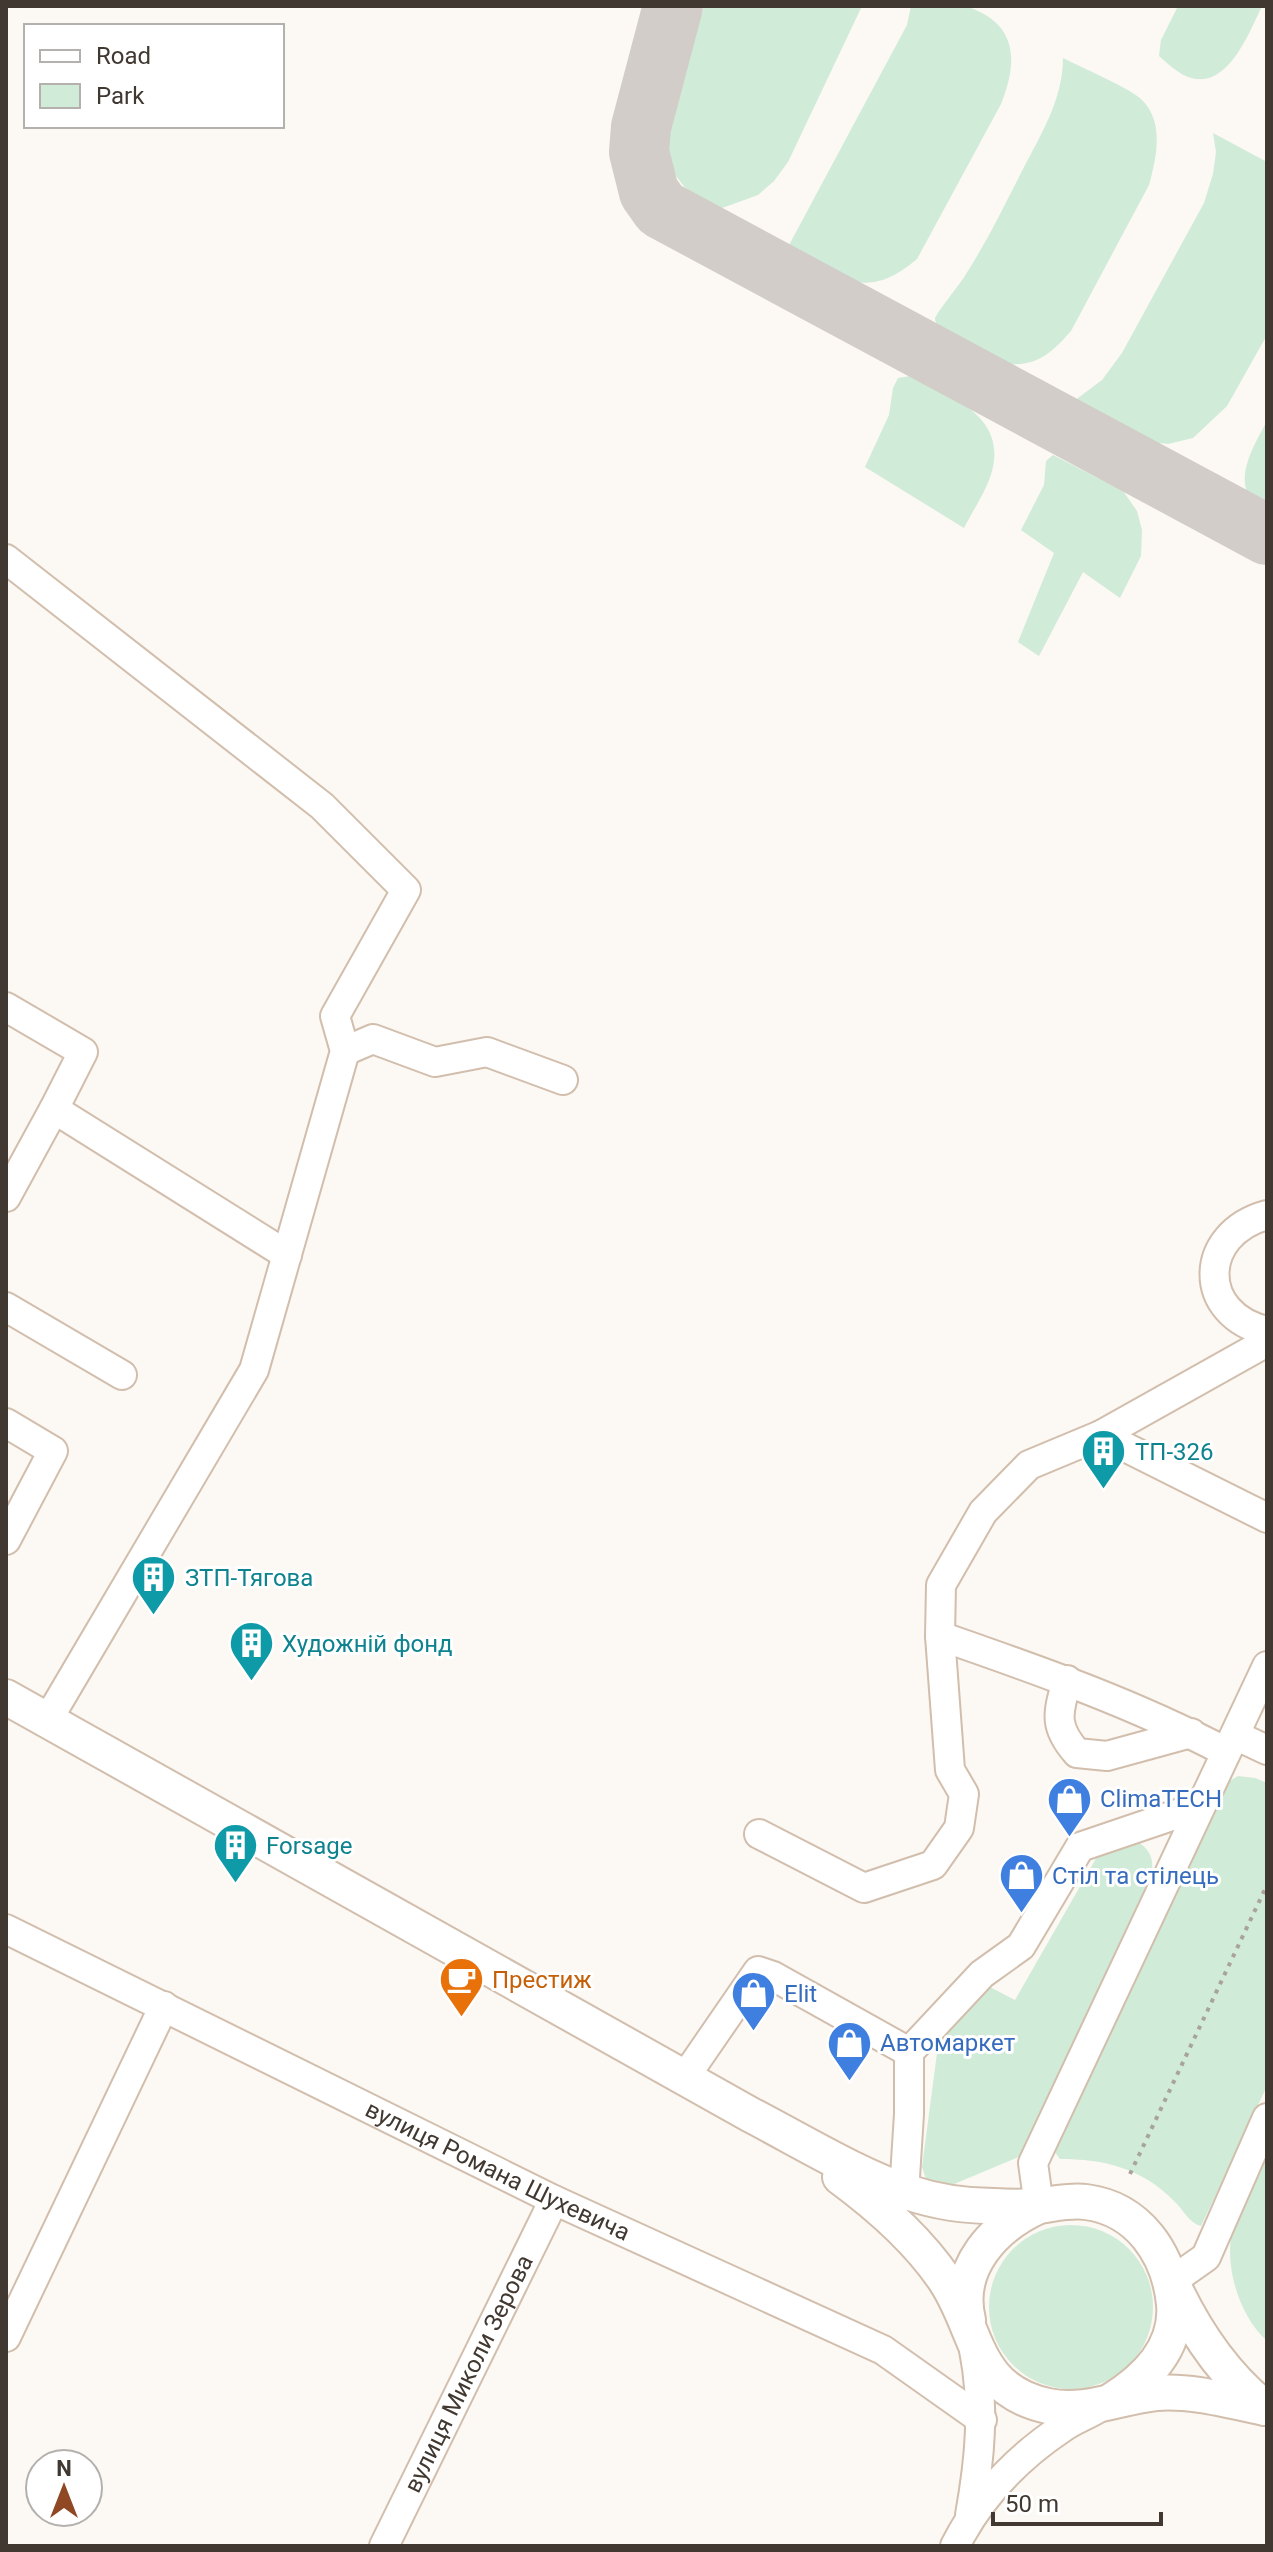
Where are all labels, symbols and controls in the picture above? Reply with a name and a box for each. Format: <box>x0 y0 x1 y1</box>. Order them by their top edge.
legend <box>24 24 284 128</box>
text: Road <box>96 42 151 70</box>
text: Park <box>96 82 145 110</box>
building icon: ТП-326 <box>1080 1428 1128 1491</box>
place label: ТП-326 <box>1135 1438 1214 1466</box>
building icon: ЗТП-Тягова <box>130 1554 178 1617</box>
place label: ЗТП-Тягова <box>185 1564 313 1592</box>
building icon: Художній фонд <box>227 1620 275 1683</box>
place label: Художній фонд <box>282 1630 453 1658</box>
shop icon: ClimaTECH <box>1045 1775 1093 1838</box>
place label: ClimaTECH <box>1100 1785 1222 1813</box>
building icon: Forsage <box>211 1822 259 1885</box>
place label: Forsage <box>266 1832 352 1860</box>
shop icon: Стіл та стілець <box>997 1852 1045 1915</box>
place label: Стіл та стілець <box>1052 1862 1219 1890</box>
cafe icon: Престиж <box>437 1956 485 2019</box>
place label: Престиж <box>492 1966 592 1994</box>
shop icon: Elit <box>729 1970 777 2033</box>
place label: Elit <box>784 1980 817 2008</box>
shop icon: Автомаркет <box>825 2019 873 2082</box>
place label: Автомаркет <box>880 2029 1016 2057</box>
street label: вулиця Романа Шухевича <box>361 2095 634 2247</box>
street label: вулиця Миколи Зерова <box>398 2250 539 2497</box>
north arrow <box>24 2448 104 2528</box>
text: N <box>56 2456 72 2481</box>
scale bar <box>993 2476 1161 2526</box>
text: 50 m <box>1005 2490 1059 2518</box>

